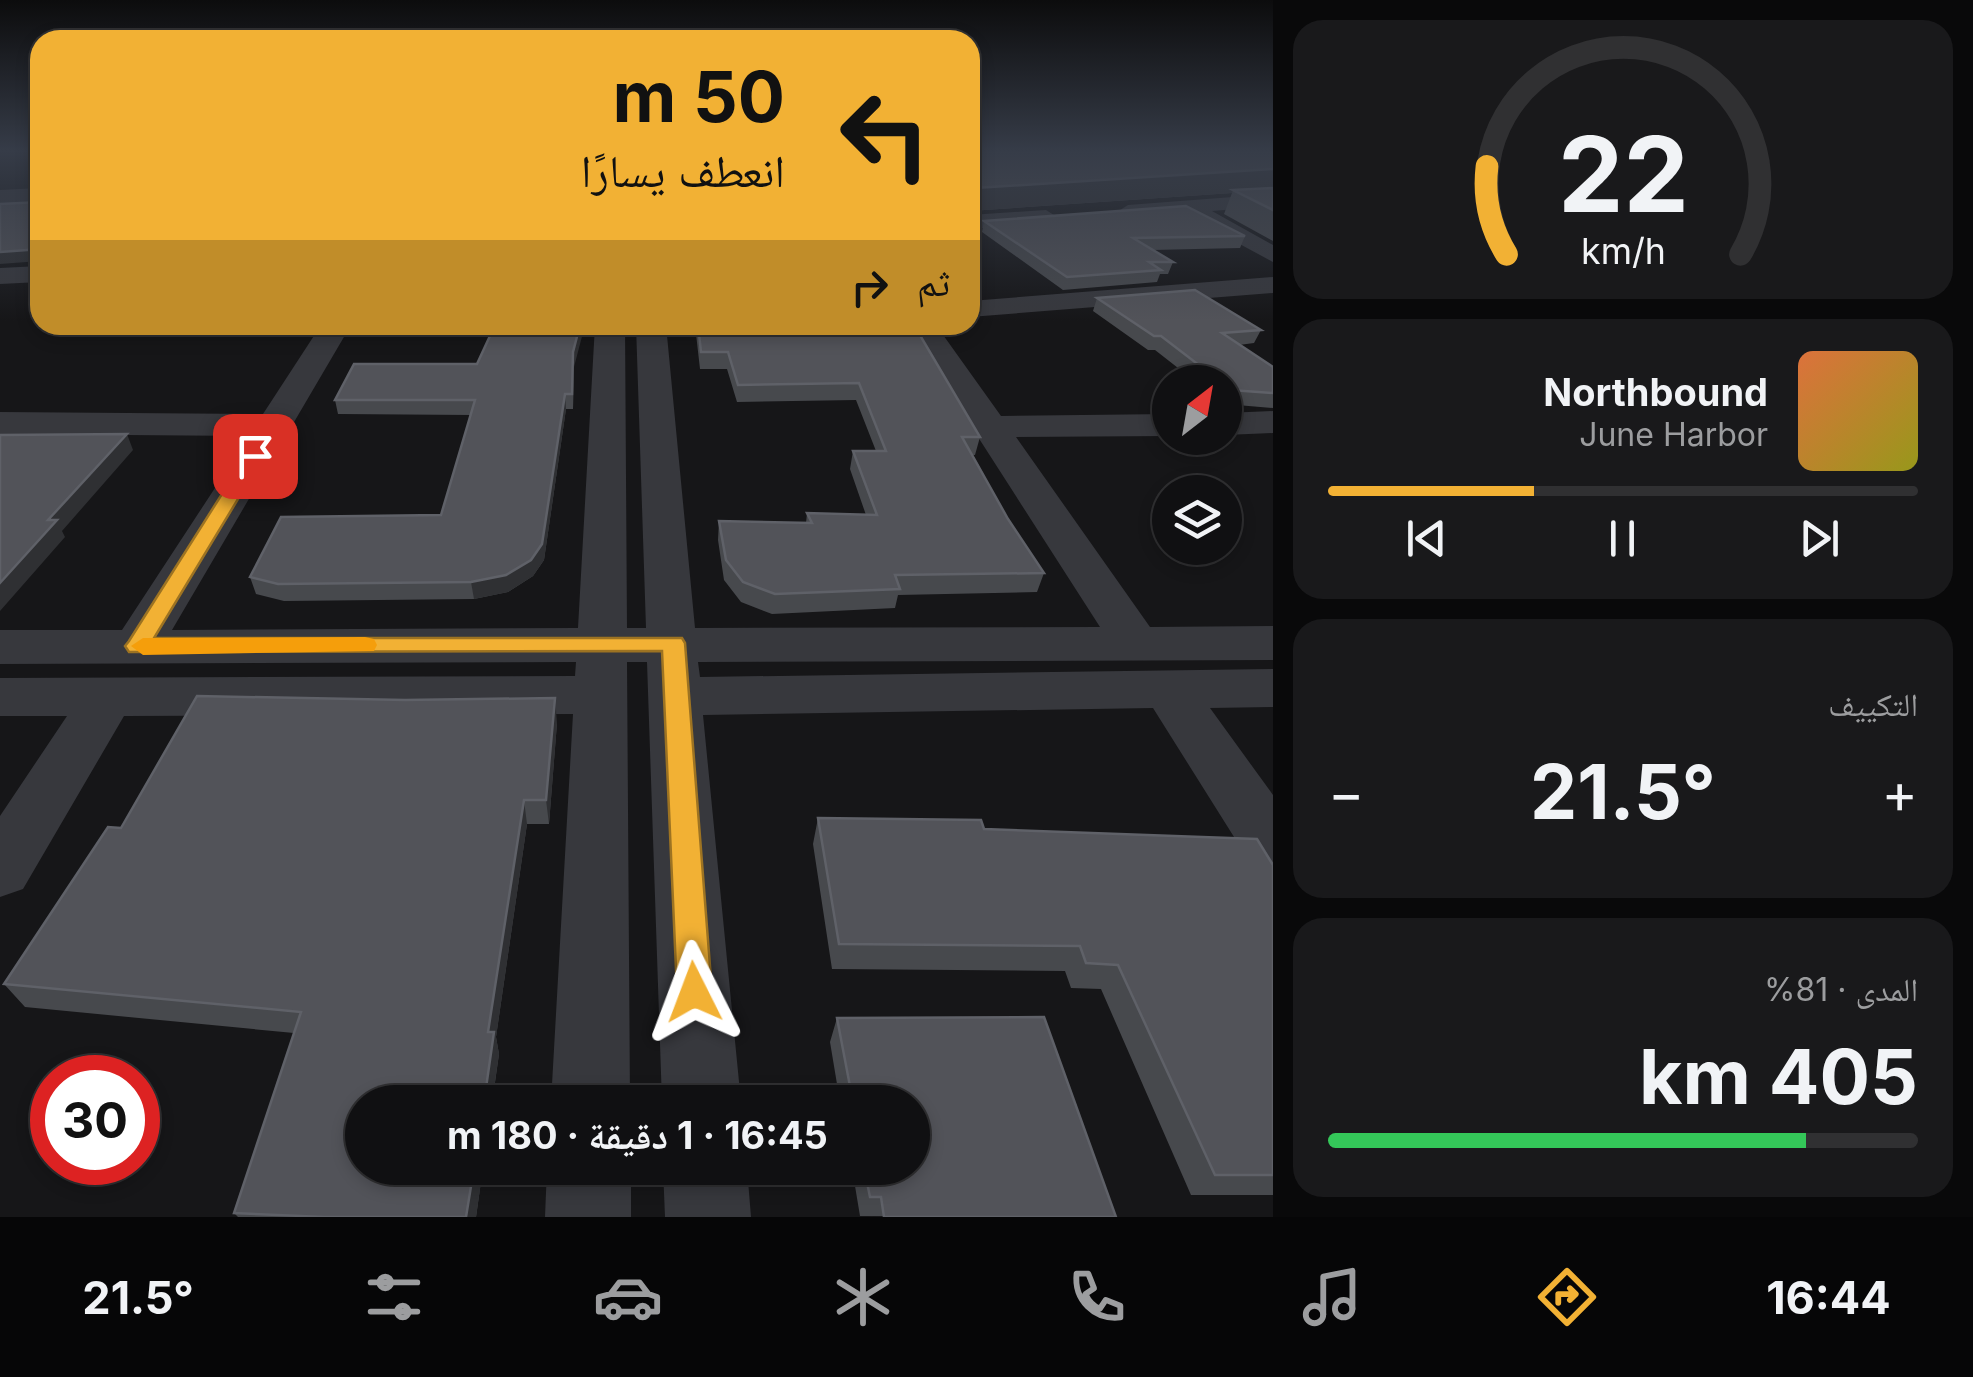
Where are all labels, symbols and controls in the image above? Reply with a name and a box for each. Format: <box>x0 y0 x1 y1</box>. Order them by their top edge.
text: 50 m <box>613 54 785 139</box>
icon: left <box>820 70 950 200</box>
text: 22 <box>1557 111 1689 237</box>
text: انعطف يسارًا <box>581 143 785 198</box>
text: km/h <box>1581 229 1665 273</box>
text: ثم <box>917 259 950 305</box>
icon: right <box>842 260 897 315</box>
north arrow <box>1152 365 1242 455</box>
map controls <box>1152 365 1242 565</box>
text: Northbound <box>1543 369 1768 415</box>
pin <box>213 414 298 499</box>
text: June Harbor <box>1579 415 1768 454</box>
icon: arrive <box>228 429 283 484</box>
button: layers <box>1152 475 1242 565</box>
icon: previous <box>1399 511 1454 566</box>
icon: pause <box>1595 511 1650 566</box>
icon: next <box>1792 511 1847 566</box>
text: التكييف <box>1828 685 1918 724</box>
text: 21.5° <box>1530 746 1716 837</box>
text: − <box>1328 760 1364 826</box>
text: + <box>1882 760 1918 826</box>
position arrow <box>642 940 746 1044</box>
text: المدى · 81% <box>1764 970 1918 1009</box>
text: 405 km <box>1639 1031 1918 1122</box>
speed limit sign: 30 <box>30 1055 160 1185</box>
text: 16:45 · 1 دقيقة · 180 m <box>447 1112 828 1158</box>
icon: filters <box>359 1262 429 1332</box>
icon: car <box>593 1262 663 1332</box>
icon: climate <box>828 1262 898 1332</box>
icon: phone <box>1062 1262 1132 1332</box>
icon: music <box>1297 1262 1367 1332</box>
icon: directions <box>1532 1262 1602 1332</box>
text: 21.5° <box>82 1270 194 1325</box>
text: 16:44 <box>1766 1270 1891 1325</box>

